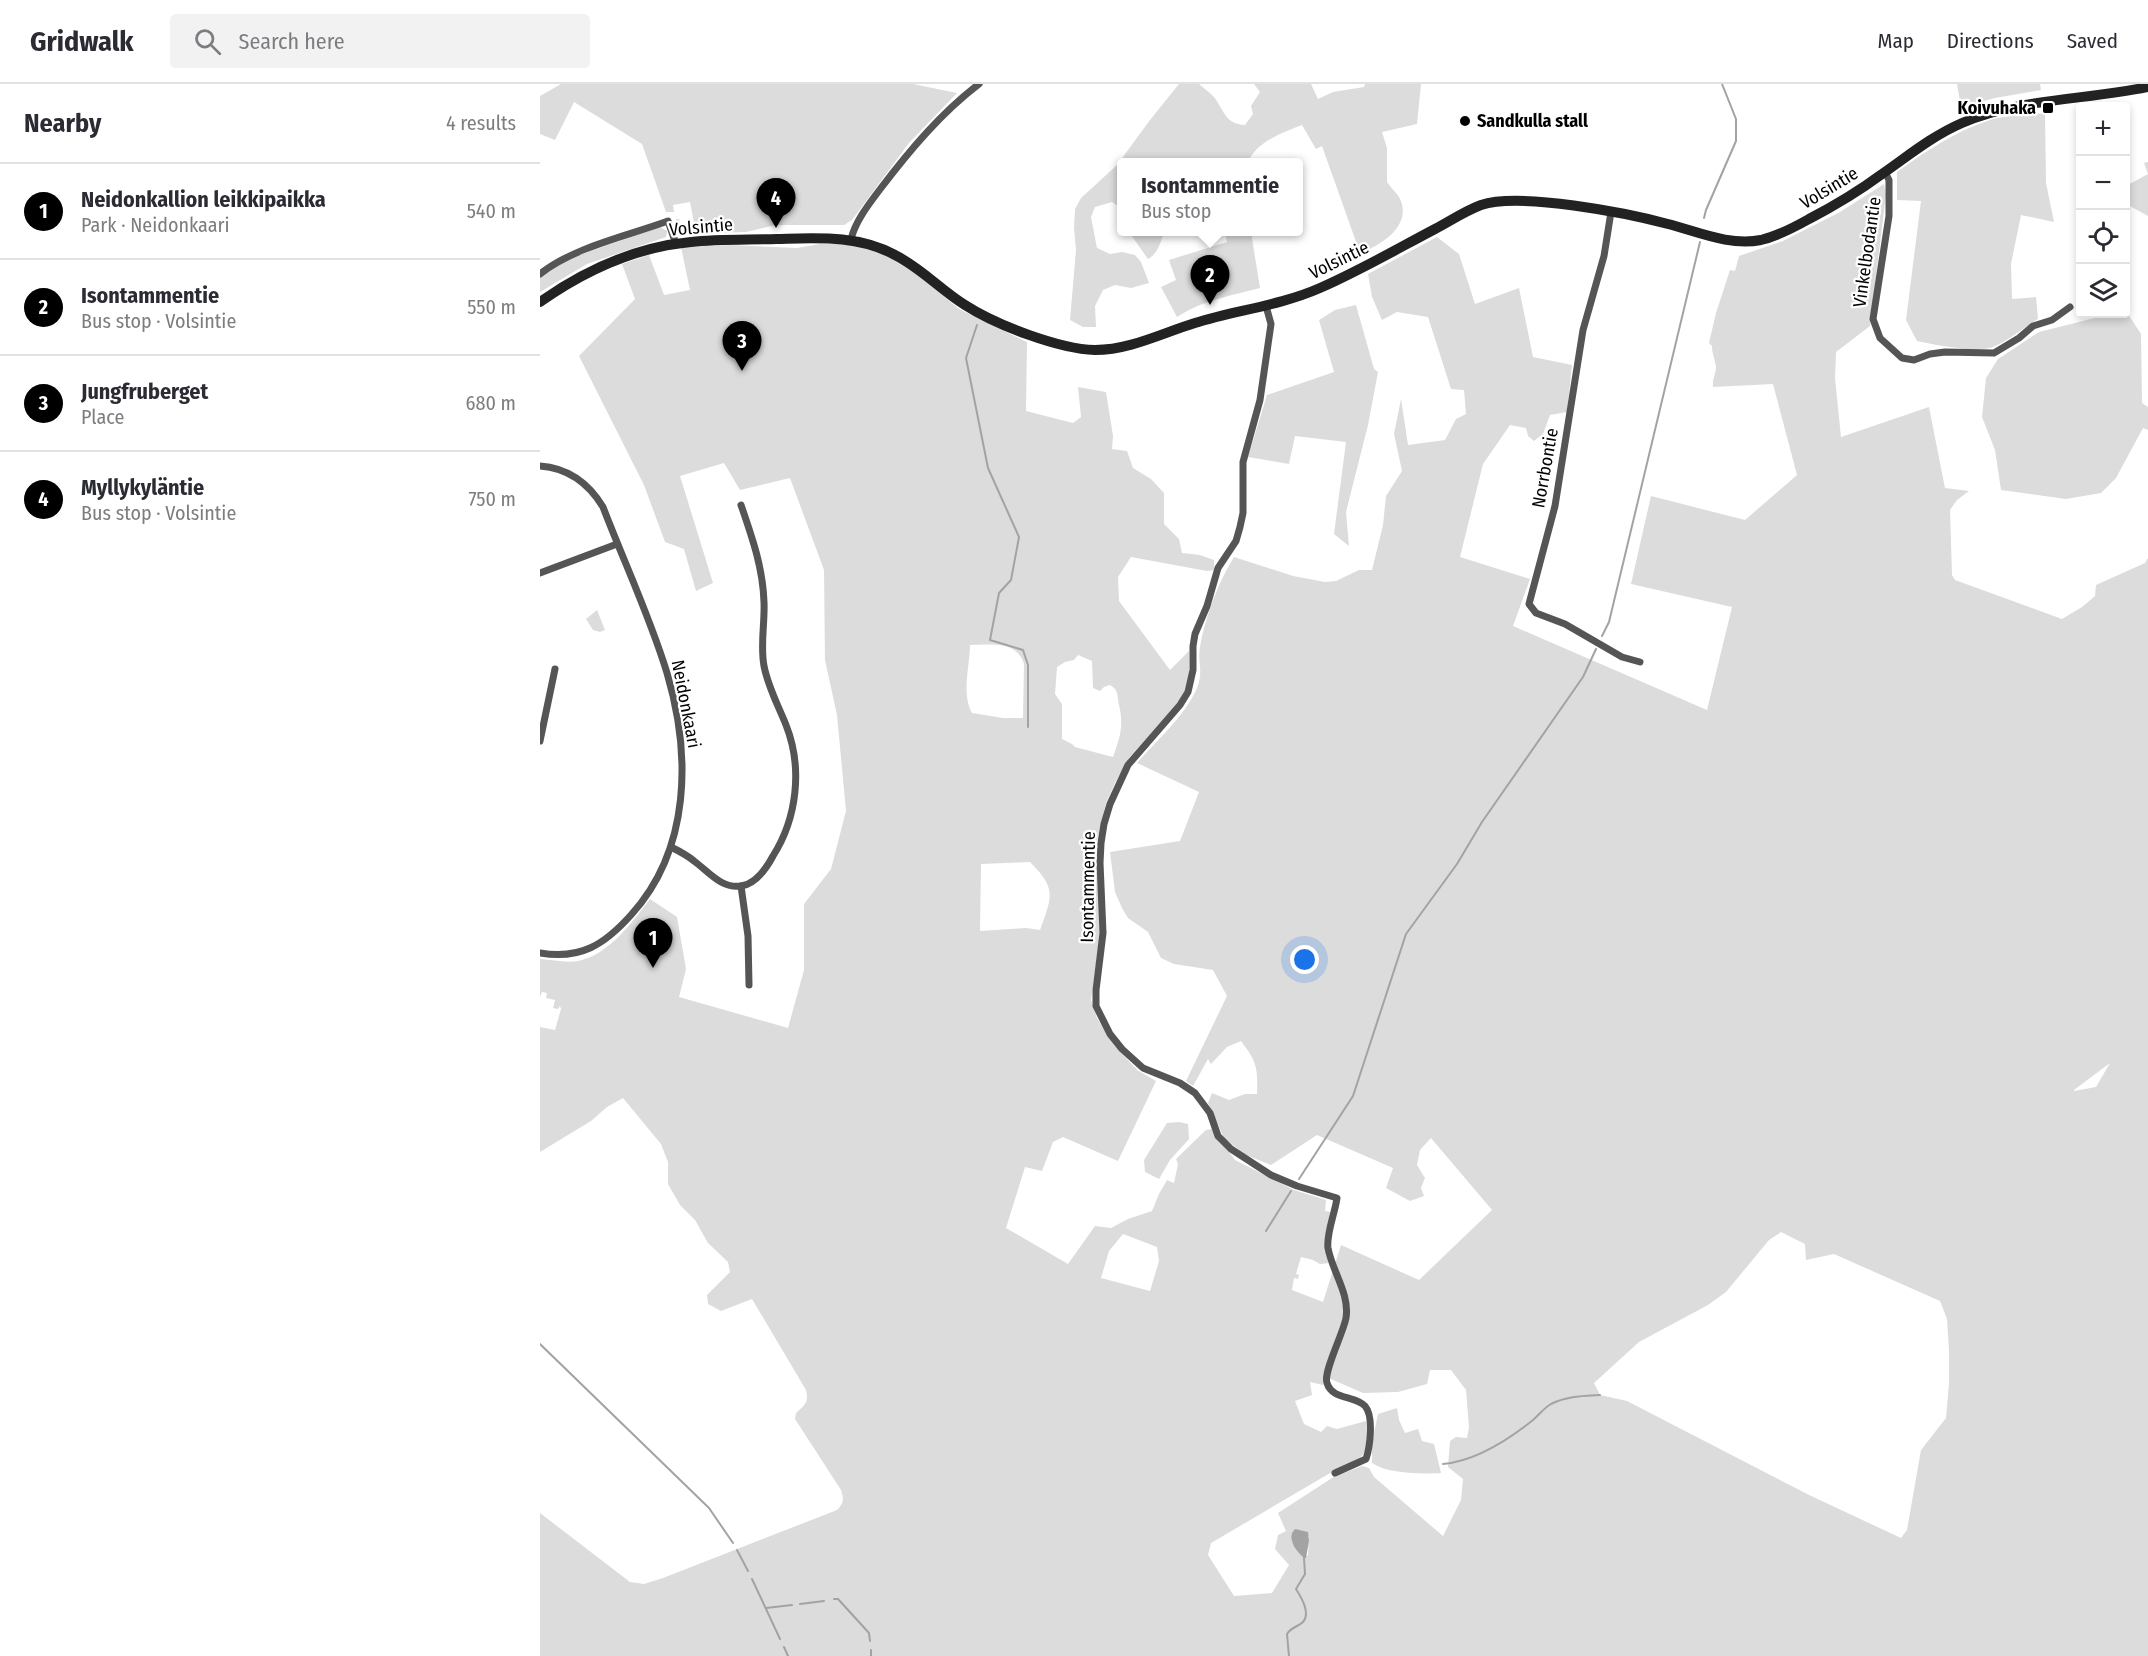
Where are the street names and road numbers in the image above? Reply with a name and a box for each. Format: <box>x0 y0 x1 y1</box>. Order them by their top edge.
street label: Volsintie <box>1796 162 1862 214</box>
street label: Vinkelbodantie <box>1848 195 1886 309</box>
street label: Volsintie <box>668 213 734 241</box>
street label: Volsintie <box>1305 236 1373 284</box>
street label: Norrbontie <box>1527 426 1563 510</box>
street label: Neidonkaari <box>667 658 705 750</box>
street label: Isontammentie <box>1076 831 1100 943</box>

